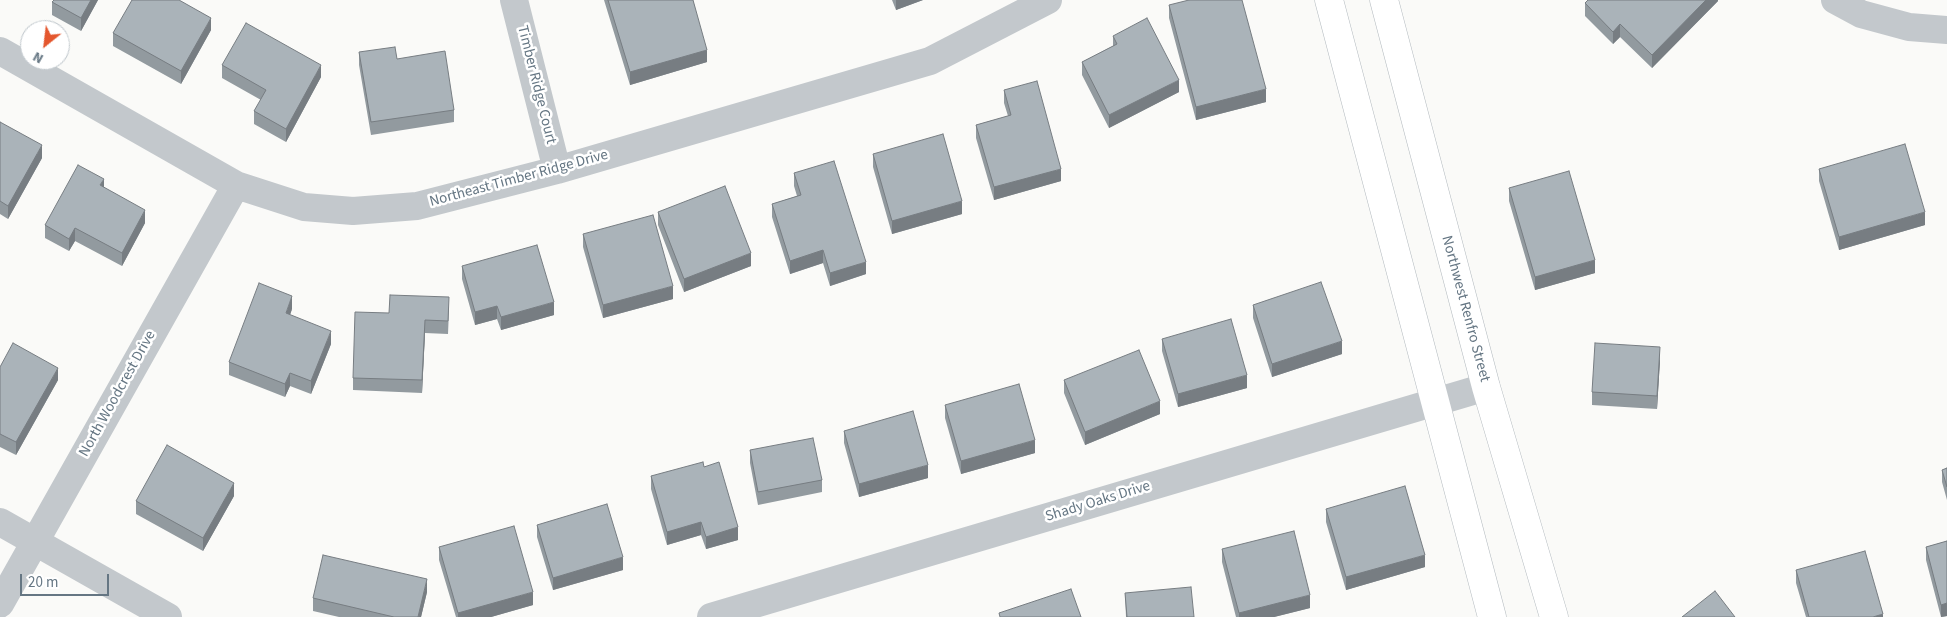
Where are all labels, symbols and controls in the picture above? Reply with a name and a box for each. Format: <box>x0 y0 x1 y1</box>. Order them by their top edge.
north arrow <box>20 20 70 70</box>
street label: Timber Ridge Court <box>513 24 559 146</box>
text: N <box>29 46 47 68</box>
street label: Northeast Timber Ridge Drive <box>428 146 610 212</box>
street label: Northwest Renfro Street <box>1437 234 1493 384</box>
street label: North Woodcrest Drive <box>76 328 160 460</box>
street label: Shady Oaks Drive <box>1043 477 1153 527</box>
scale bar <box>22 564 111 596</box>
text: 20 m <box>28 572 58 593</box>

